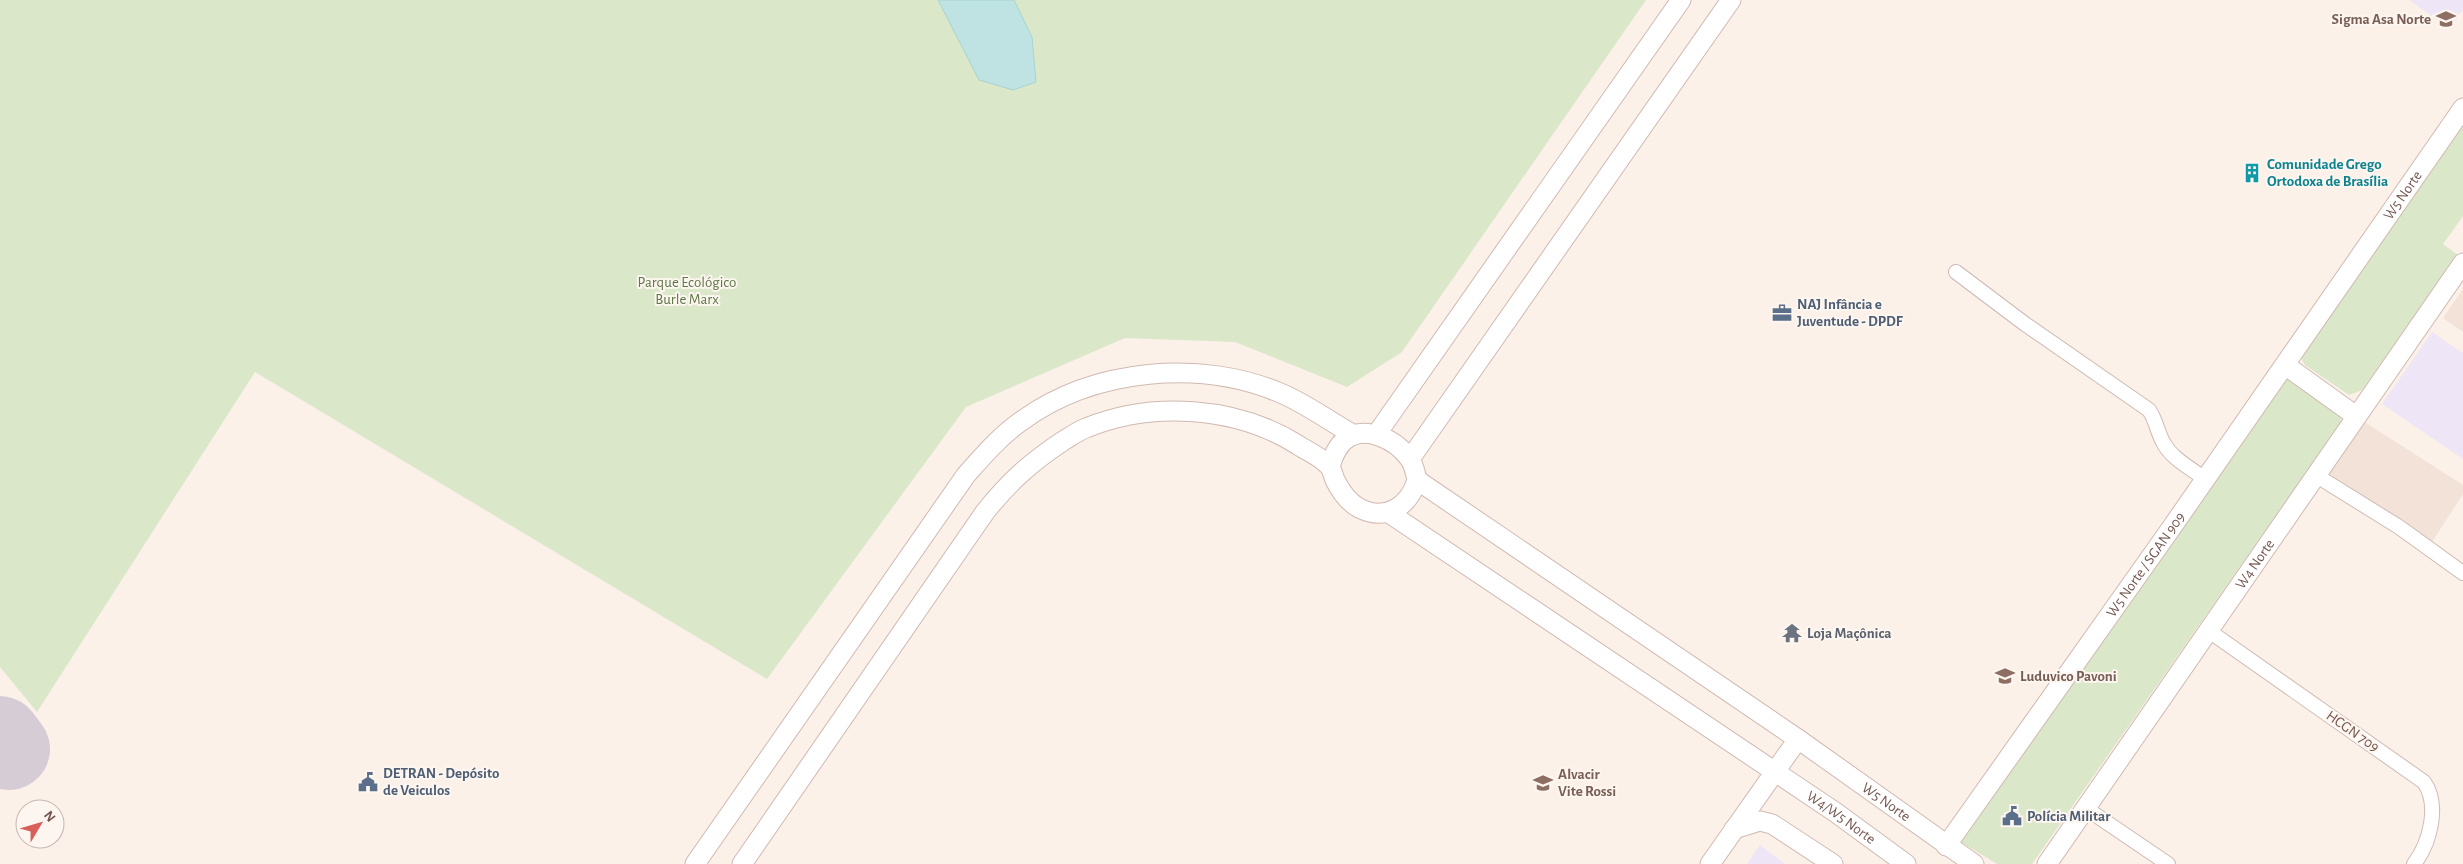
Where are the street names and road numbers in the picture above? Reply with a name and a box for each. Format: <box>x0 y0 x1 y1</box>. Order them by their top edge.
street label: W5 Norte <box>2381 168 2425 223</box>
street label: W5 Norte / SGAN 909 <box>2104 510 2188 620</box>
street label: W4 Norte <box>2233 537 2277 592</box>
street label: HCGN 709 <box>2324 708 2382 755</box>
street label: W5 Norte <box>1859 780 1913 824</box>
street label: W4/W5 Norte <box>1804 788 1878 847</box>

